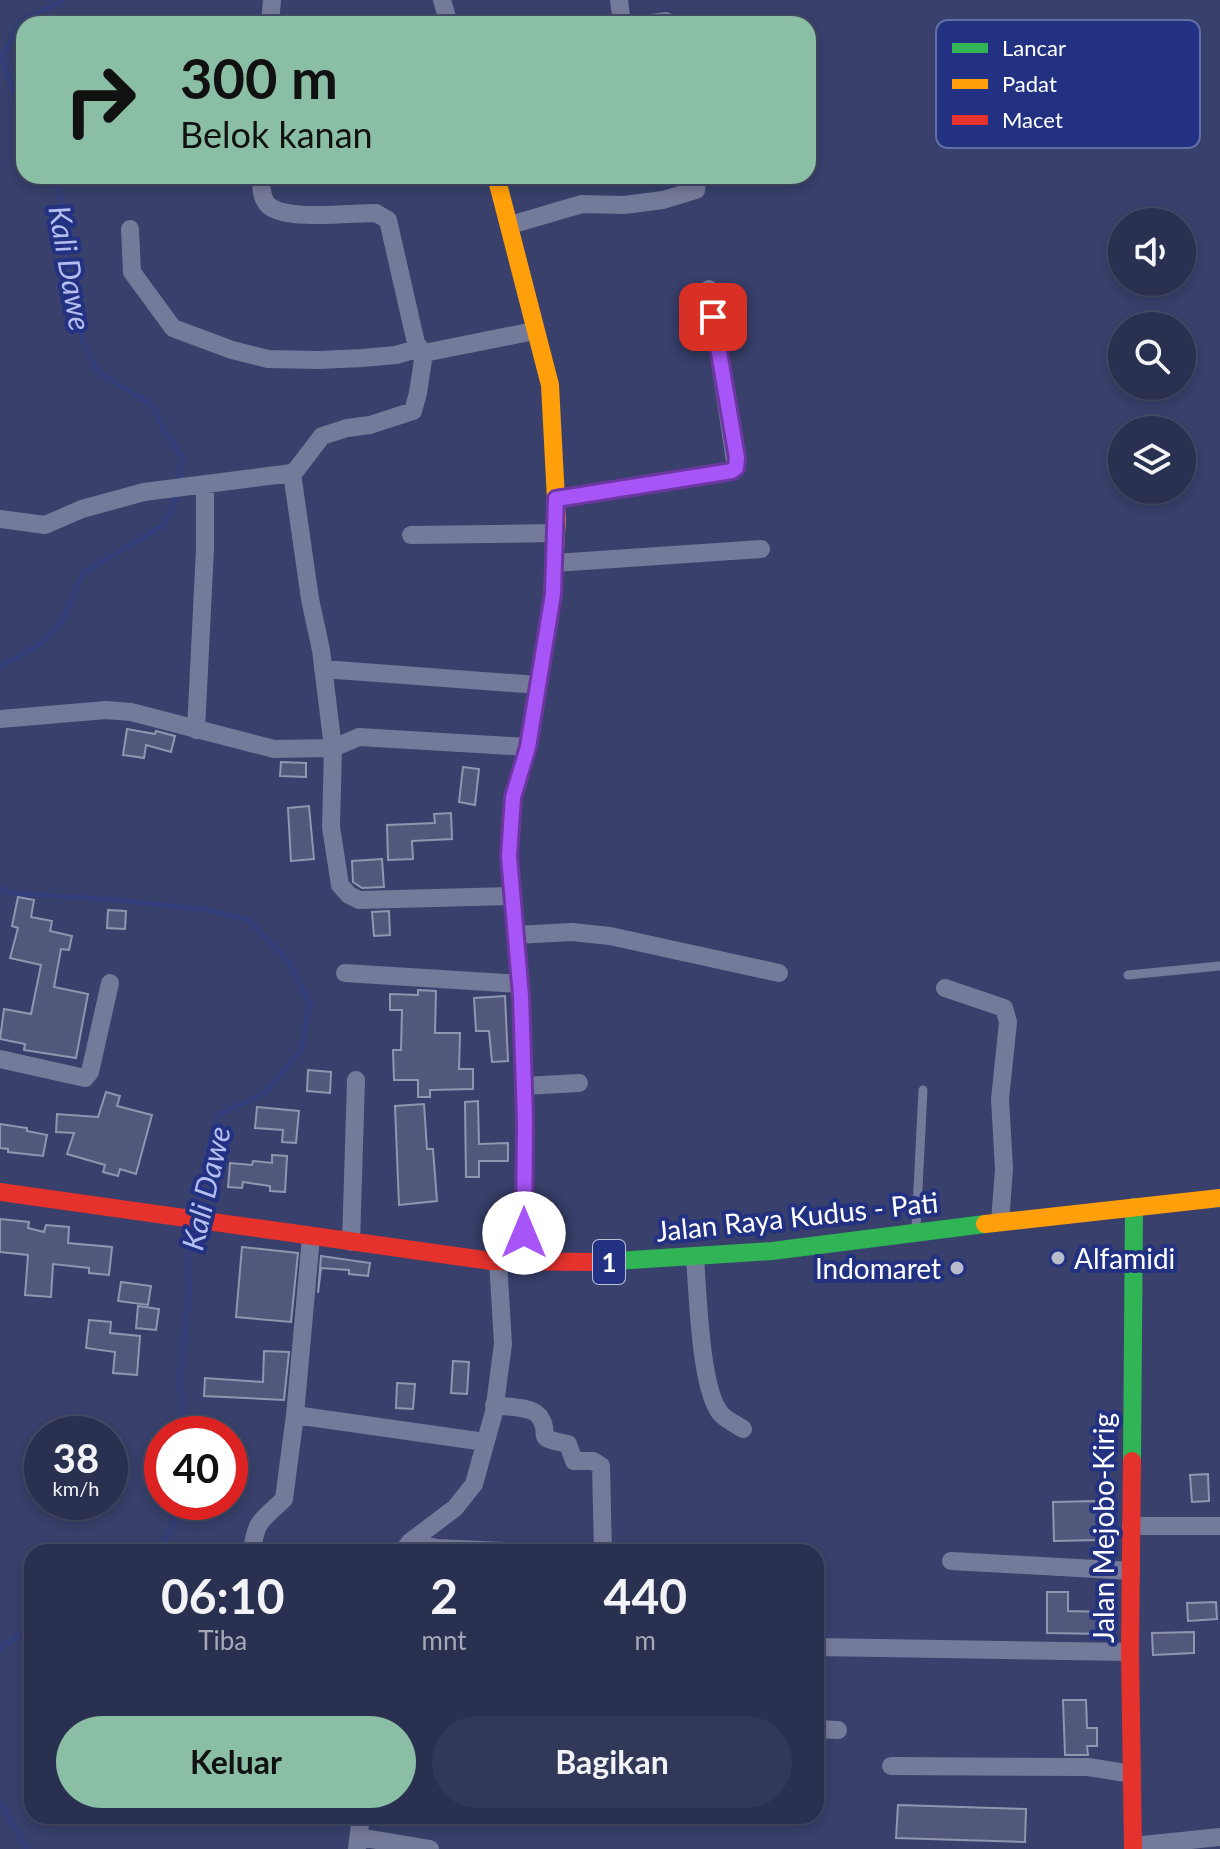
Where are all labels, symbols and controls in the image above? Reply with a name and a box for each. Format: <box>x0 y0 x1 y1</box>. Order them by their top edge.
legend <box>936 20 1200 148</box>
text: Lancar <box>1002 34 1066 61</box>
text: 300 m <box>180 44 338 111</box>
icon: right <box>48 48 152 152</box>
text: Padat <box>1002 70 1057 97</box>
text: Macet <box>1002 106 1063 133</box>
text: Belok kanan <box>180 112 373 156</box>
water label: Kali Dawe <box>42 203 100 333</box>
map controls <box>1108 208 1196 504</box>
button: sound <box>1108 208 1196 296</box>
pin <box>679 283 747 351</box>
icon: arrive <box>691 295 735 339</box>
button: search <box>1108 312 1196 400</box>
button: layers <box>1108 416 1196 504</box>
water label: Kali Dawe <box>173 1123 237 1253</box>
street label: Jalan Raya Kudus - Pati <box>654 1184 940 1248</box>
position arrow <box>482 1191 566 1275</box>
road number: 1 <box>593 1240 625 1284</box>
place label: Alfamidi <box>1074 1241 1175 1275</box>
marker: Alfamidi <box>1049 1249 1067 1267</box>
place label: Indomaret <box>815 1251 941 1285</box>
marker: Indomaret <box>948 1259 966 1277</box>
street label: Jalan Mejobo-Kirig <box>1086 1413 1120 1643</box>
speed limit sign: 40 <box>144 1416 248 1520</box>
text: 38 <box>53 1434 99 1482</box>
text: km/h <box>53 1476 99 1500</box>
text: 06:10 <box>161 1567 285 1624</box>
text: 2 <box>430 1567 458 1624</box>
text: 440 <box>604 1567 687 1624</box>
text: Tiba <box>198 1624 247 1656</box>
text: mnt <box>422 1624 467 1656</box>
text: m <box>635 1624 656 1656</box>
button: Keluar <box>56 1716 416 1808</box>
button: Bagikan <box>432 1716 792 1808</box>

